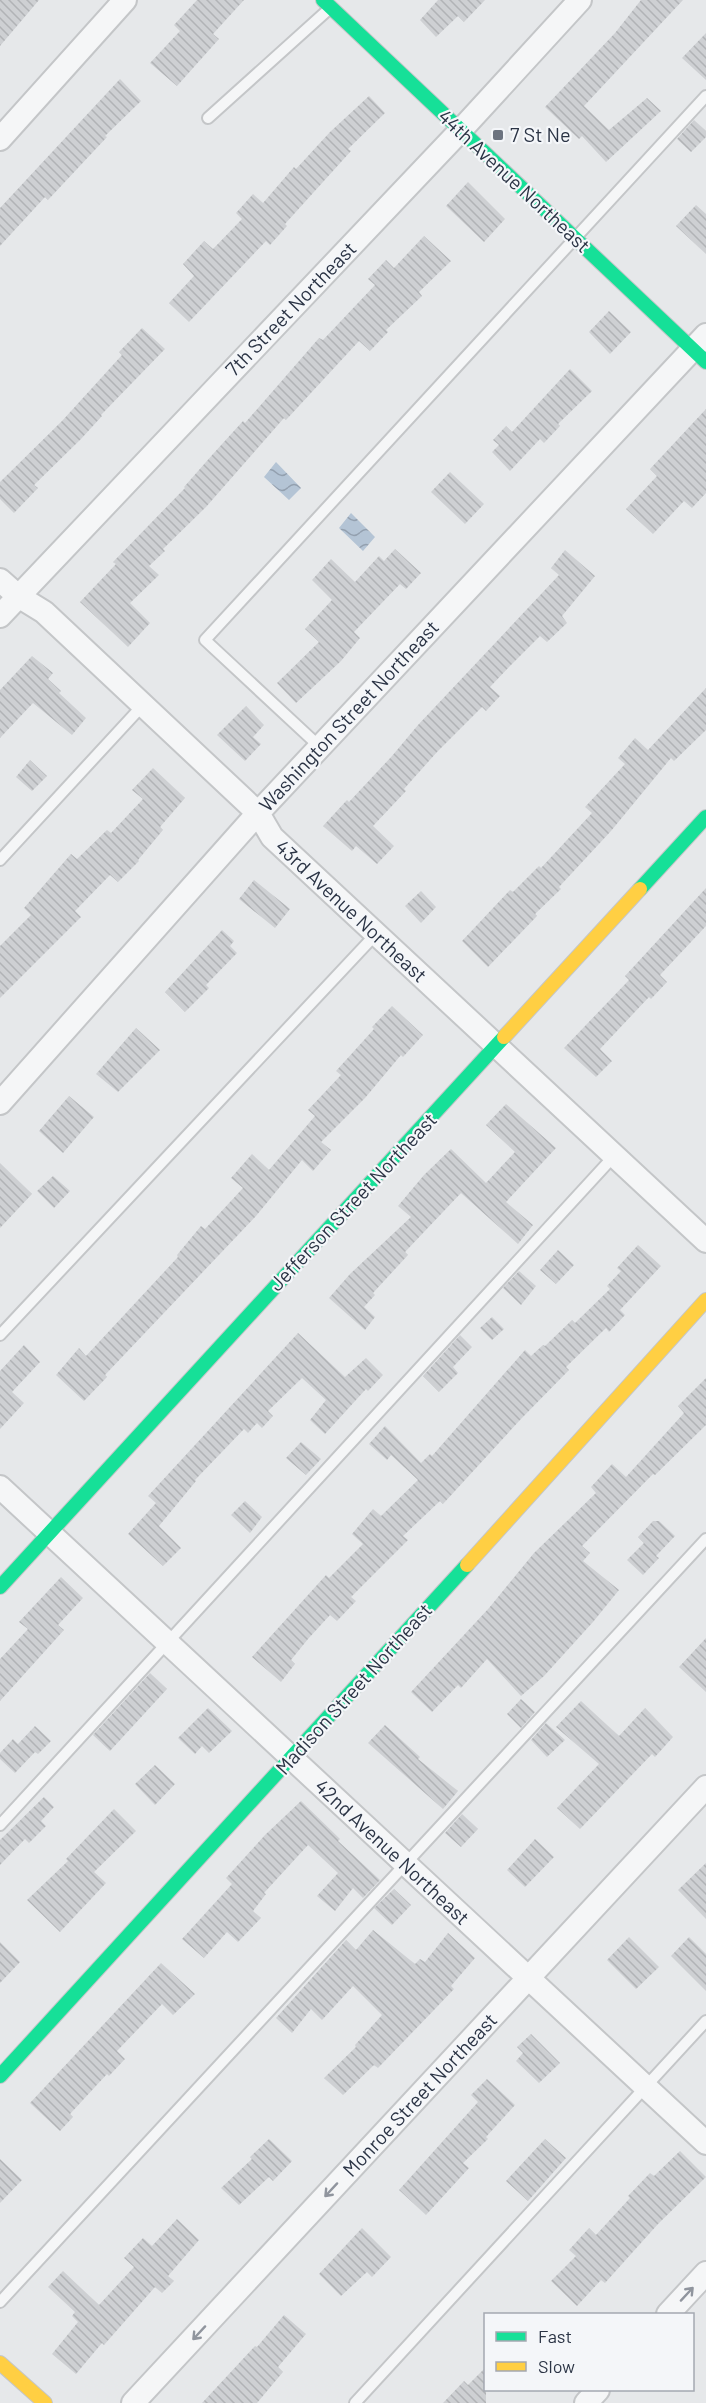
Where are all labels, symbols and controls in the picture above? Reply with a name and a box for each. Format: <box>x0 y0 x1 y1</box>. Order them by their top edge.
street label: 44th Avenue Northeast <box>434 104 596 257</box>
place label: 7 St Ne <box>510 122 571 146</box>
marker: 7 St Ne <box>491 128 505 142</box>
street label: 7th Street Northeast <box>220 236 361 381</box>
street label: Washington Street Northeast <box>253 615 443 816</box>
street label: 43rd Avenue Northeast <box>271 834 432 987</box>
street label: Jefferson Street Northeast <box>263 1107 441 1295</box>
street label: Madison Street Northeast <box>270 1598 436 1779</box>
street label: 42nd Avenue Northeast <box>310 1773 475 1929</box>
street label: Monroe Street Northeast <box>337 2008 501 2181</box>
one-way arrow <box>325 2182 339 2197</box>
one-way arrow <box>680 2287 694 2302</box>
legend <box>484 2313 694 2391</box>
one-way arrow <box>192 2325 206 2340</box>
text: Fast <box>538 2325 572 2347</box>
text: Slow <box>538 2355 575 2377</box>

